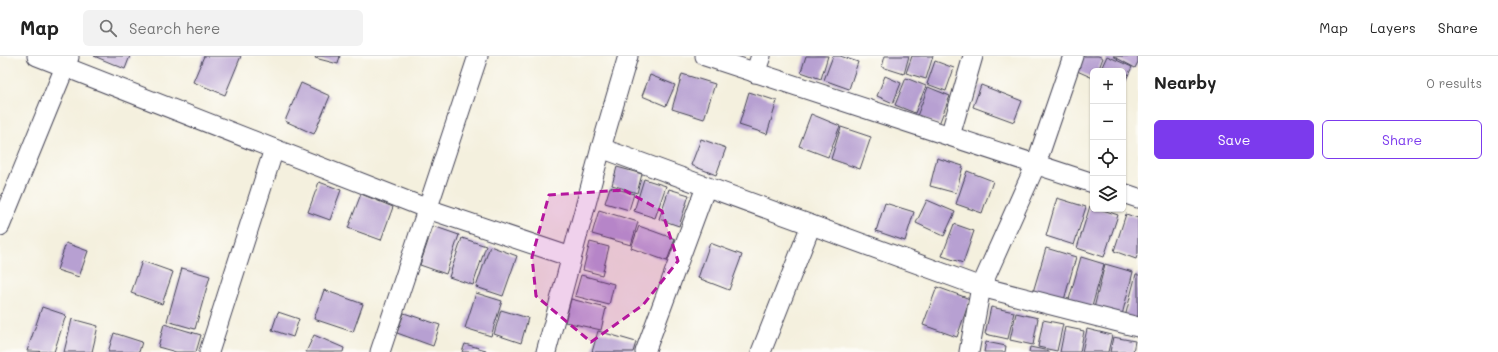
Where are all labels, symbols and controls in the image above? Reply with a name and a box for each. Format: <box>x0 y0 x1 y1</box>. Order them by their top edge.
search box <box>83 10 363 46</box>
text: Map <box>20 15 59 40</box>
icon: search <box>97 17 119 39</box>
text: Search here <box>129 18 220 38</box>
text: Map <box>1319 18 1348 37</box>
text: Layers <box>1370 18 1416 37</box>
text: Share <box>1438 18 1478 37</box>
map controls <box>1090 68 1126 212</box>
button: + <box>1090 68 1126 104</box>
text: Nearby <box>1154 71 1216 93</box>
text: 0 results <box>1427 74 1482 91</box>
button: − <box>1090 104 1126 140</box>
button: Save <box>1154 120 1314 159</box>
button: Share <box>1322 120 1482 159</box>
button: locate <box>1090 140 1126 176</box>
button: layers <box>1090 176 1126 212</box>

